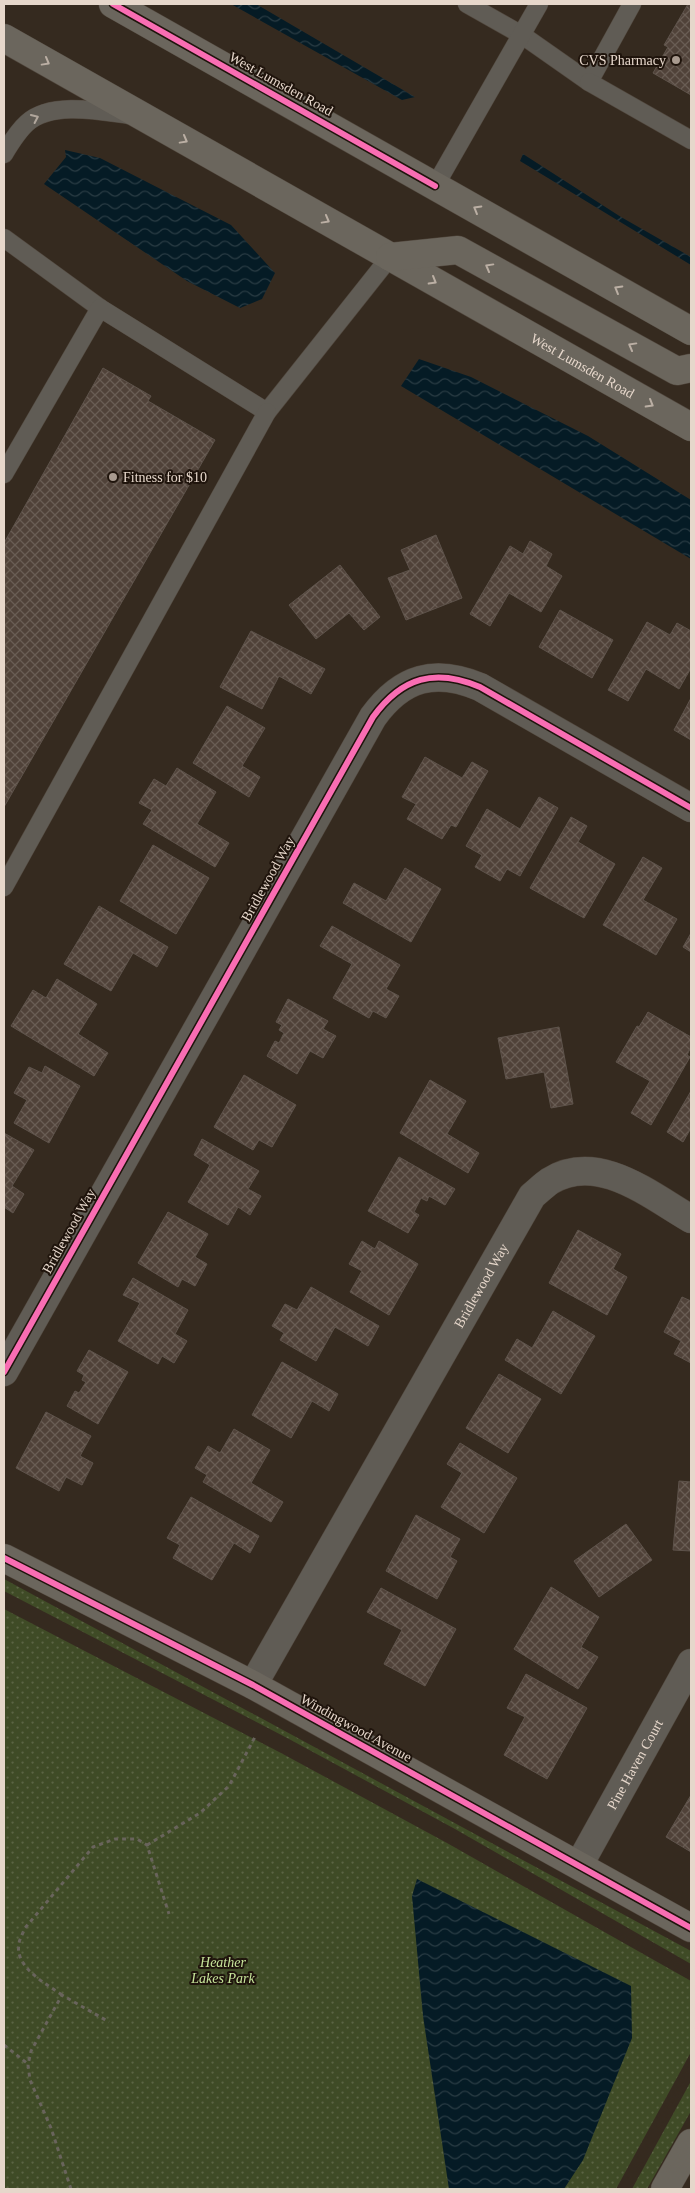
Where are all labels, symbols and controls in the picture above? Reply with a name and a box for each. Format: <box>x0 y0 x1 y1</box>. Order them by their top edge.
street label: West Lumsden Road <box>226 49 336 119</box>
place label: CVS Pharmacy <box>579 53 666 68</box>
marker: CVS Pharmacy <box>670 54 682 66</box>
one-way arrow <box>41 56 50 66</box>
one-way arrow <box>30 115 39 125</box>
one-way arrow <box>179 134 188 144</box>
one-way arrow <box>473 205 482 215</box>
one-way arrow <box>320 214 329 224</box>
one-way arrow <box>486 264 495 274</box>
one-way arrow <box>427 274 436 284</box>
one-way arrow <box>615 286 624 296</box>
street label: West Lumsden Road <box>528 330 637 401</box>
one-way arrow <box>628 342 637 352</box>
one-way arrow <box>645 398 654 408</box>
place label: Fitness for $10 <box>123 470 207 485</box>
marker: Fitness for $10 <box>107 471 119 483</box>
street label: Bridlewood Way <box>238 834 298 924</box>
street label: Bridlewood Way <box>39 1186 99 1276</box>
street label: Bridlewood Way <box>451 1241 511 1330</box>
street label: Windingwood Avenue <box>298 1691 414 1765</box>
street label: Pine Haven Court <box>604 1717 666 1812</box>
park label: Heather Lakes Park <box>190 1955 255 1986</box>

